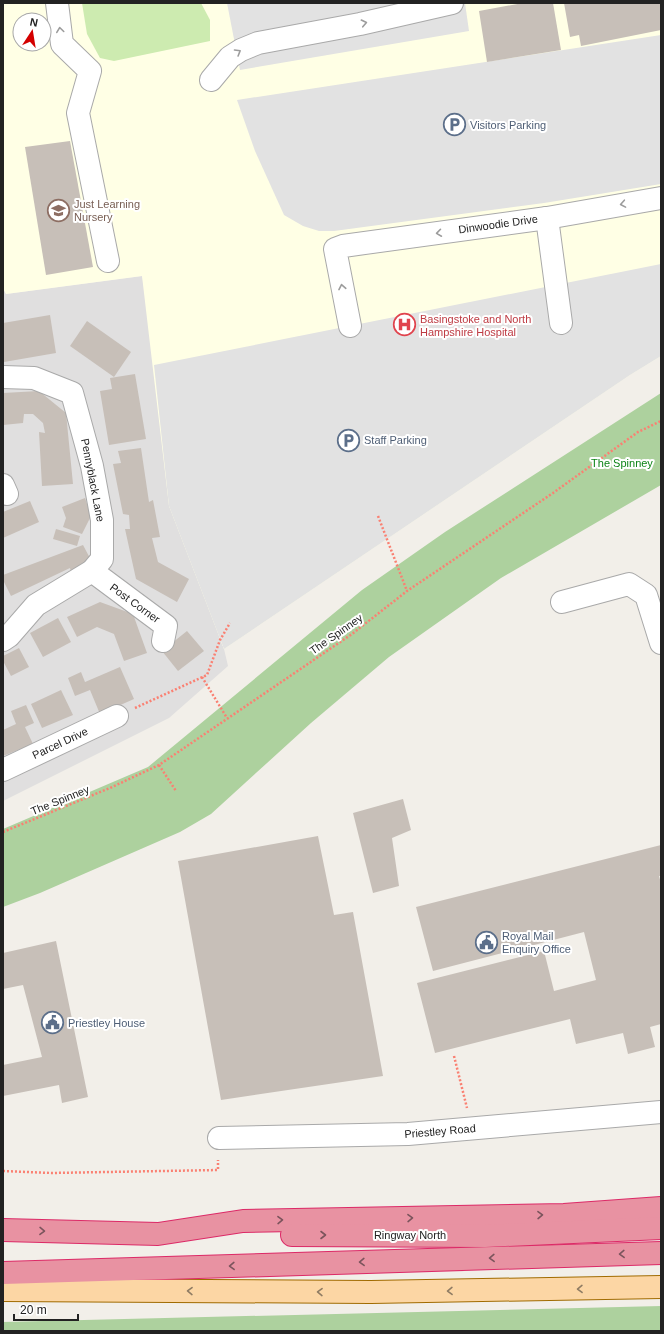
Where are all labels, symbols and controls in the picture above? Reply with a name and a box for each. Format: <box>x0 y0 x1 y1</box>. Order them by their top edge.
north arrow <box>12 12 52 52</box>
text: N <box>29 16 39 29</box>
one-way arrow <box>361 19 367 27</box>
one-way arrow <box>56 27 65 33</box>
one-way arrow <box>234 50 241 57</box>
parking icon: Visitors Parking <box>441 112 467 138</box>
place label: Visitors Parking <box>470 119 546 131</box>
school or university icon: Just Learning Nursery <box>46 197 72 223</box>
place label: Just Learning Nursery <box>74 198 140 223</box>
one-way arrow <box>619 200 626 208</box>
street label: Dinwoodie Drive <box>458 212 538 236</box>
one-way arrow <box>436 228 442 237</box>
one-way arrow <box>339 284 347 291</box>
hospital icon: Basingstoke and North Hampshire Hospital <box>391 312 417 338</box>
place label: Basingstoke and North Hampshire Hospital <box>420 313 531 338</box>
parking icon: Staff Parking <box>335 427 361 453</box>
place label: Staff Parking <box>364 434 427 446</box>
street label: Pennyblack Lane <box>79 437 107 523</box>
park label: The Spinney <box>591 457 653 469</box>
street label: Post Corner <box>108 581 163 625</box>
street label: The Spinney <box>307 611 365 657</box>
street label: Parcel Drive <box>30 725 90 761</box>
street label: The Spinney <box>29 783 91 817</box>
public building icon: Royal Mail Enquiry Office <box>473 929 499 955</box>
place label: Royal Mail Enquiry Office <box>502 930 571 955</box>
public building icon: Priestley House <box>40 1010 66 1036</box>
place label: Priestley House <box>68 1017 145 1029</box>
street label: Priestley Road <box>404 1122 476 1140</box>
one-way arrow <box>537 1211 543 1219</box>
one-way arrow <box>407 1214 413 1222</box>
one-way arrow <box>277 1216 283 1224</box>
one-way arrow <box>39 1227 45 1235</box>
street label: Ringway North <box>374 1229 446 1241</box>
one-way arrow <box>320 1231 326 1239</box>
one-way arrow <box>619 1250 625 1258</box>
one-way arrow <box>489 1254 495 1262</box>
one-way arrow <box>359 1258 365 1266</box>
one-way arrow <box>229 1261 235 1270</box>
one-way arrow <box>577 1284 583 1293</box>
one-way arrow <box>187 1286 193 1295</box>
one-way arrow <box>447 1287 453 1295</box>
one-way arrow <box>317 1288 323 1296</box>
scale bar <box>14 1296 78 1322</box>
text: 20 m <box>20 1303 47 1317</box>

